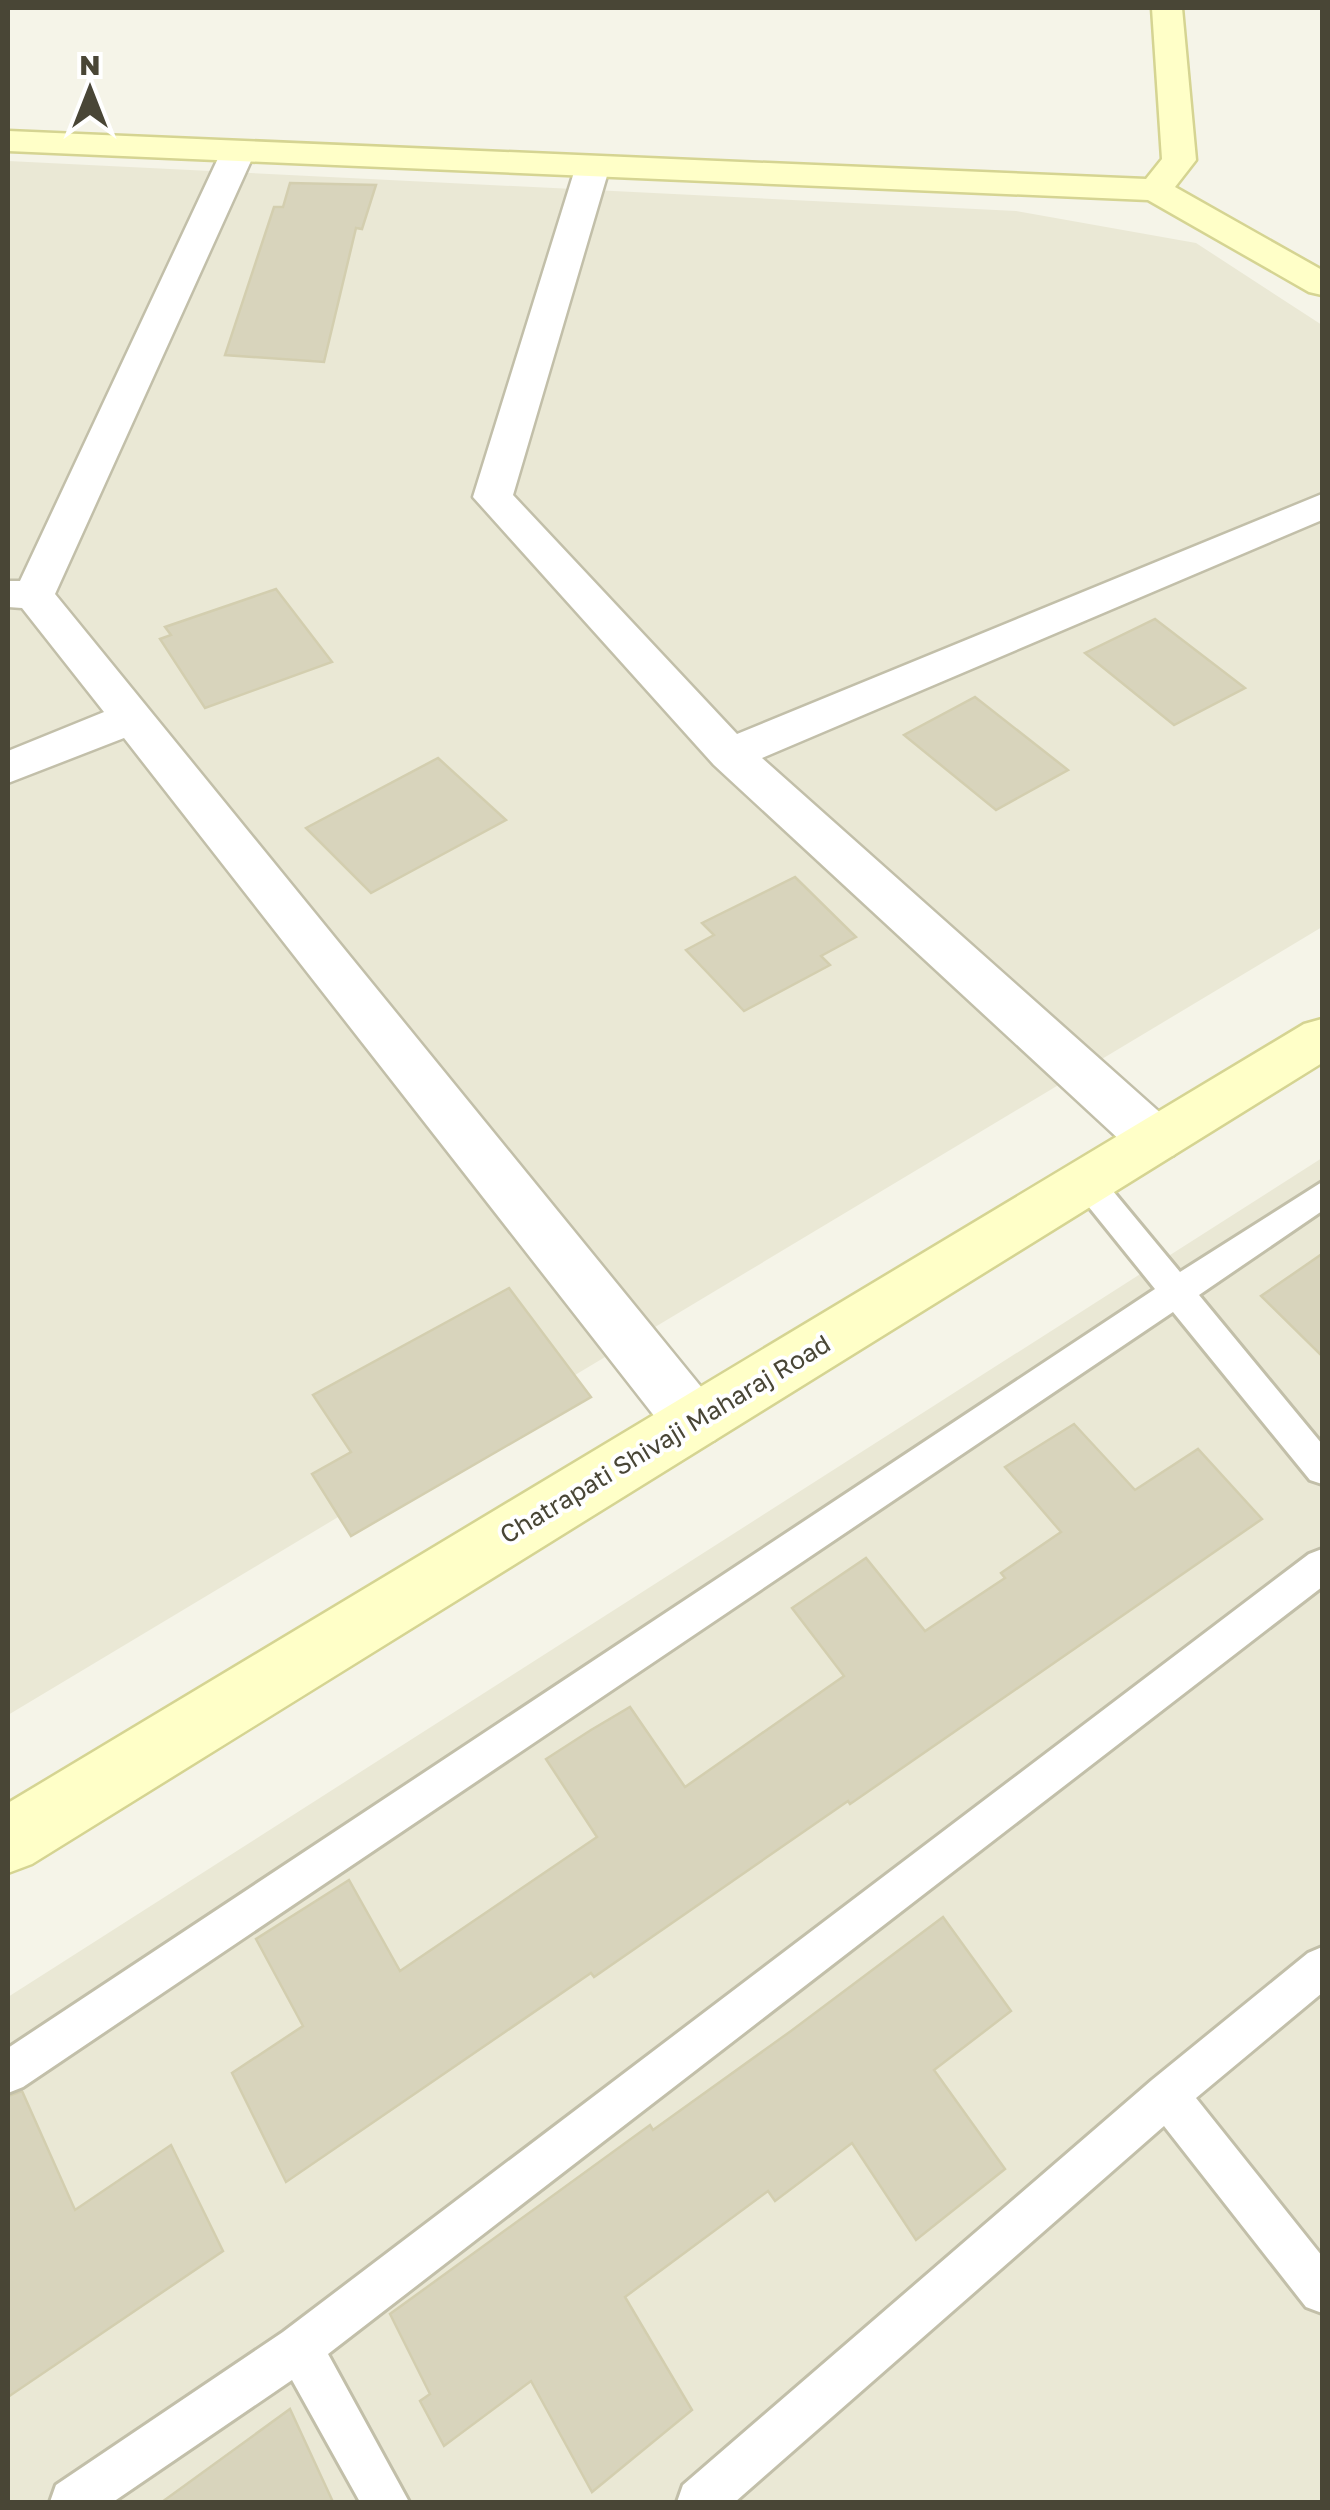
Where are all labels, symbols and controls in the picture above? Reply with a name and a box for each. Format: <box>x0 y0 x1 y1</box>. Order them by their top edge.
north arrow <box>40 40 140 140</box>
text: N <box>79 48 101 81</box>
street label: Chatrapati Shivaji Maharaj Road <box>494 1327 836 1550</box>

